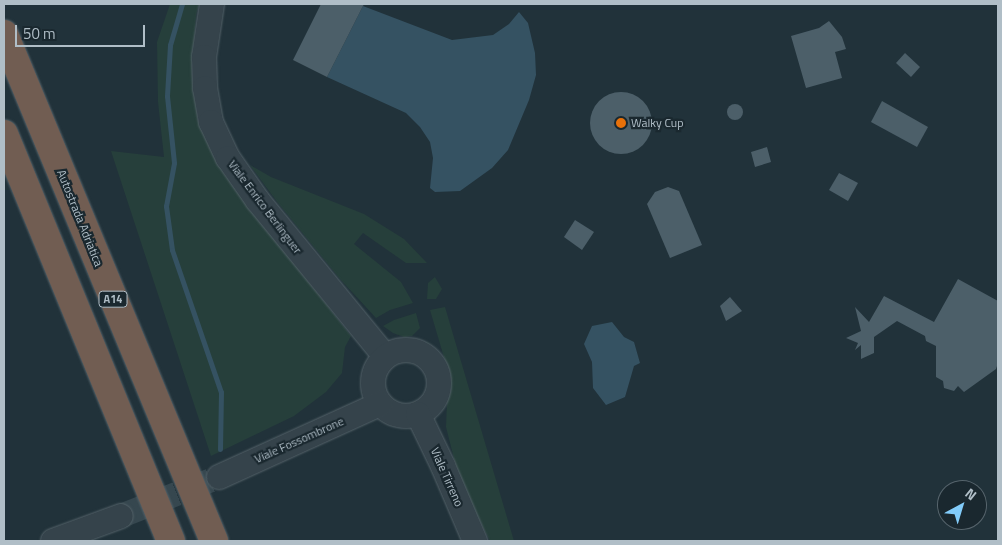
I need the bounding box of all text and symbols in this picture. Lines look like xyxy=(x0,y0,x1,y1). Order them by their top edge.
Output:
scale bar xyxy=(18,15,148,47)
text: 50 m xyxy=(23,22,56,45)
place label: Walky Cup xyxy=(631,116,684,130)
marker: Walky Cup xyxy=(615,117,627,129)
street label: Viale Enrico Berlinguer xyxy=(225,157,305,257)
street label: Autostrada Adriatica xyxy=(54,167,106,269)
road number: A14 xyxy=(98,290,128,308)
street label: Viale Fossombrone xyxy=(252,414,346,466)
street label: Viale Tirreno xyxy=(428,445,466,509)
north arrow xyxy=(937,480,987,530)
text: N xyxy=(961,483,981,505)

